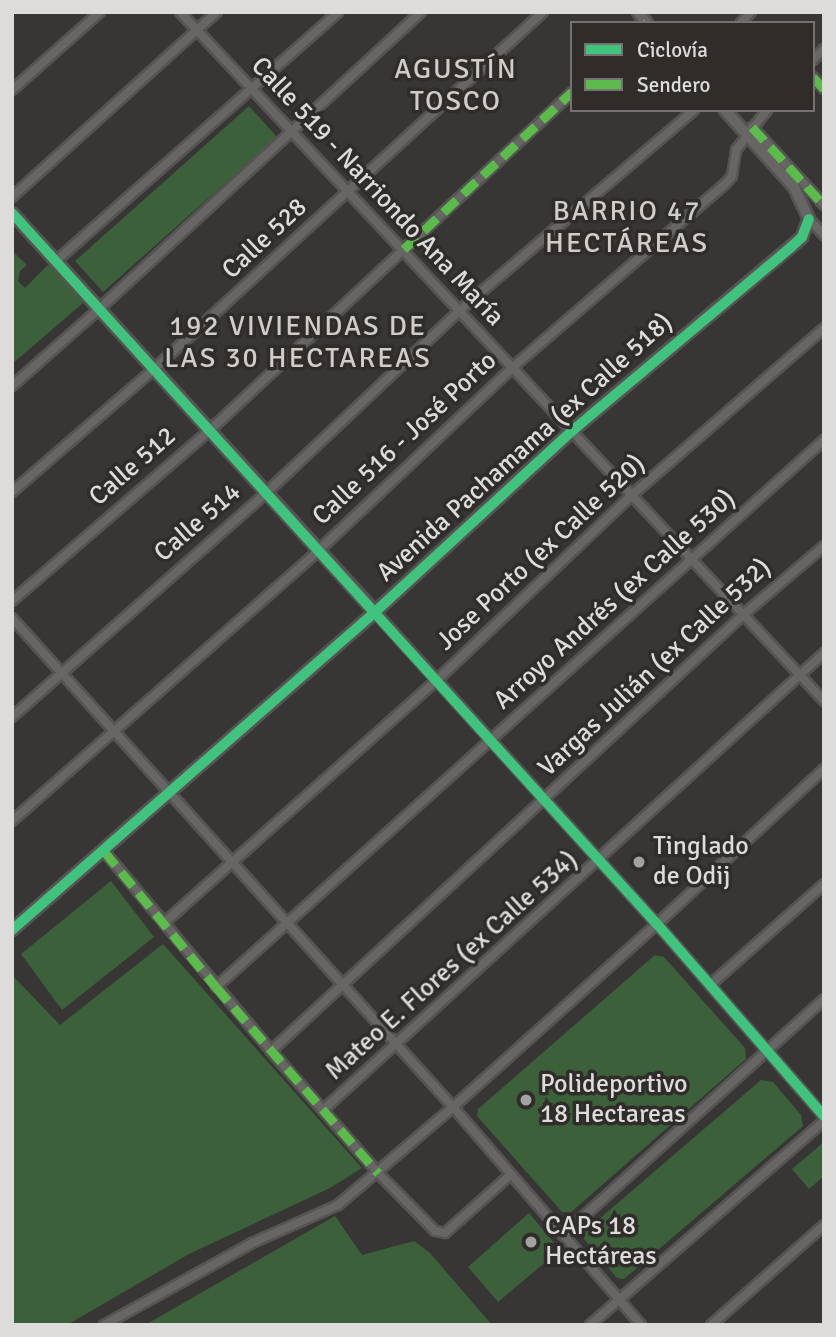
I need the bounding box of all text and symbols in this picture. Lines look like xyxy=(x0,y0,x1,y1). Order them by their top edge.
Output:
legend xyxy=(570,21,815,112)
text: Ciclovía xyxy=(637,37,708,63)
street label: Calle 519 - Narriondo Ana María xyxy=(244,51,510,333)
district label: AGUSTÍN TOSCO xyxy=(395,52,517,118)
text: Sendero xyxy=(637,72,711,98)
street label: Calle 528 xyxy=(216,192,314,286)
district label: BARRIO 47 HECTÁREAS xyxy=(546,194,708,260)
street label: Avenida Pachamama (ex Calle 518) xyxy=(371,307,679,589)
district label: 192 VIVIENDAS DE LAS 30 HECTAREAS xyxy=(166,309,430,375)
street label: Calle 516 - José Porto xyxy=(307,346,503,532)
street label: Calle 512 xyxy=(83,421,183,513)
street label: Jose Porto (ex Calle 520) xyxy=(430,448,652,658)
street label: Calle 514 xyxy=(148,477,248,569)
street label: Arroyo Andrés (ex Calle 530) xyxy=(488,483,742,717)
street label: Vargas Julián (ex Calle 532) xyxy=(532,552,778,784)
place label: Tinglado de Odij xyxy=(653,831,749,892)
street label: Mateo E. Flores (ex Calle 534) xyxy=(320,845,584,1087)
marker: Tinglado de Odij xyxy=(631,854,647,870)
place label: Polideportivo 18 Hectareas xyxy=(540,1069,687,1130)
marker: Polideportivo 18 Hectareas xyxy=(518,1092,534,1108)
place label: CAPs 18 Hectáreas xyxy=(545,1211,657,1272)
marker: CAPs 18 Hectáreas xyxy=(523,1234,539,1250)

